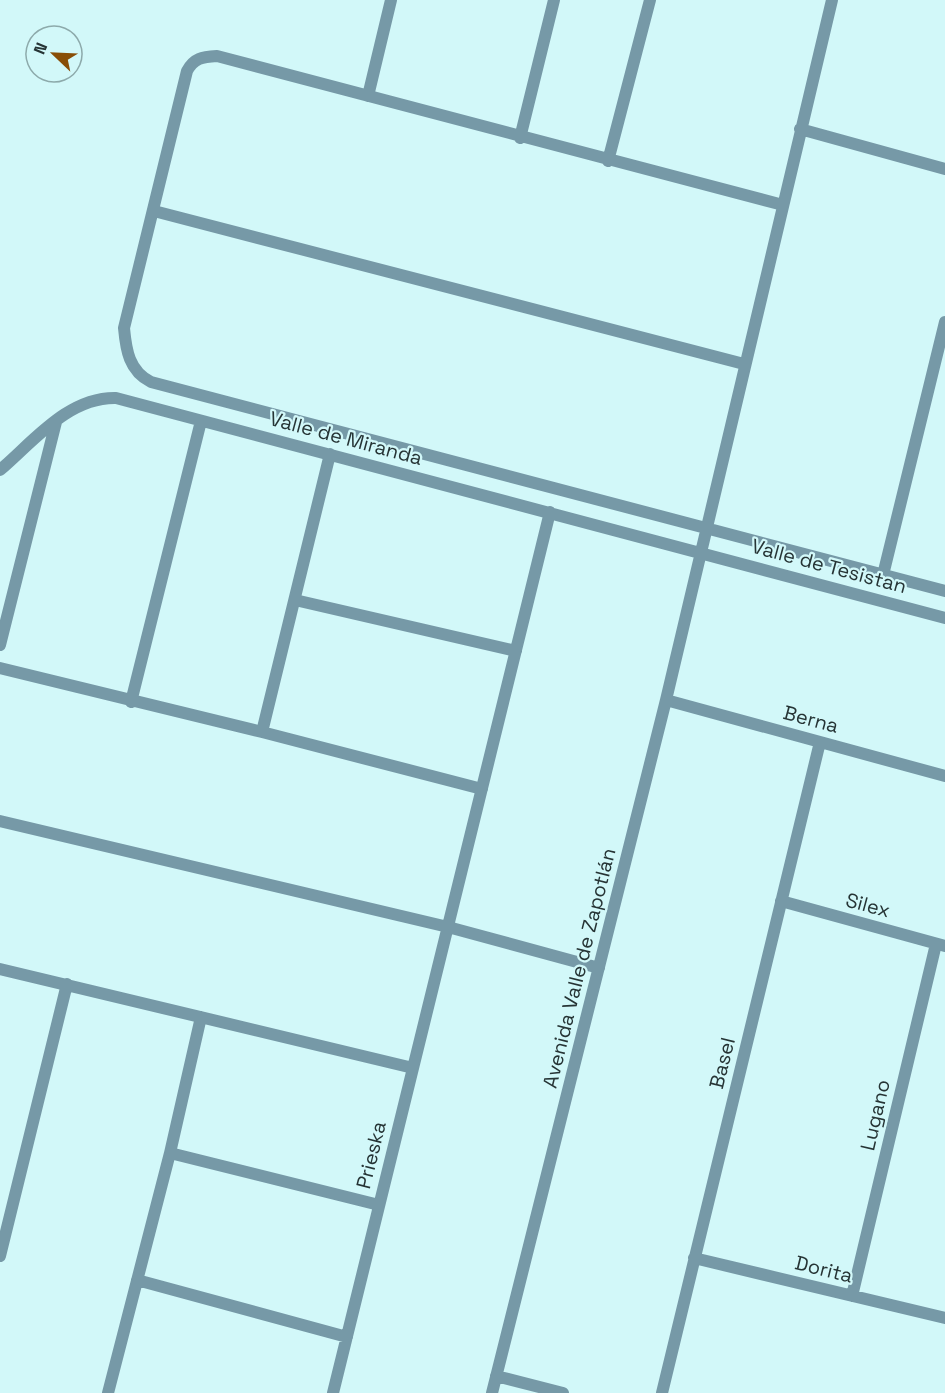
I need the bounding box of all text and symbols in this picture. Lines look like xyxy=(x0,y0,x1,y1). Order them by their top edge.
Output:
north arrow xyxy=(24,24,84,84)
text: N xyxy=(29,39,52,57)
street label: Valle de Miranda xyxy=(267,405,425,471)
street label: Valle de Tesistan xyxy=(749,533,909,599)
street label: Berna xyxy=(780,699,842,739)
street label: Avenida Valle de Zapotlán xyxy=(537,845,621,1091)
street label: Silex xyxy=(843,887,893,923)
street label: Basel xyxy=(703,1035,741,1091)
street label: Lugano xyxy=(854,1077,896,1153)
street label: Prieska xyxy=(350,1118,392,1192)
street label: Dorita xyxy=(792,1249,856,1289)

